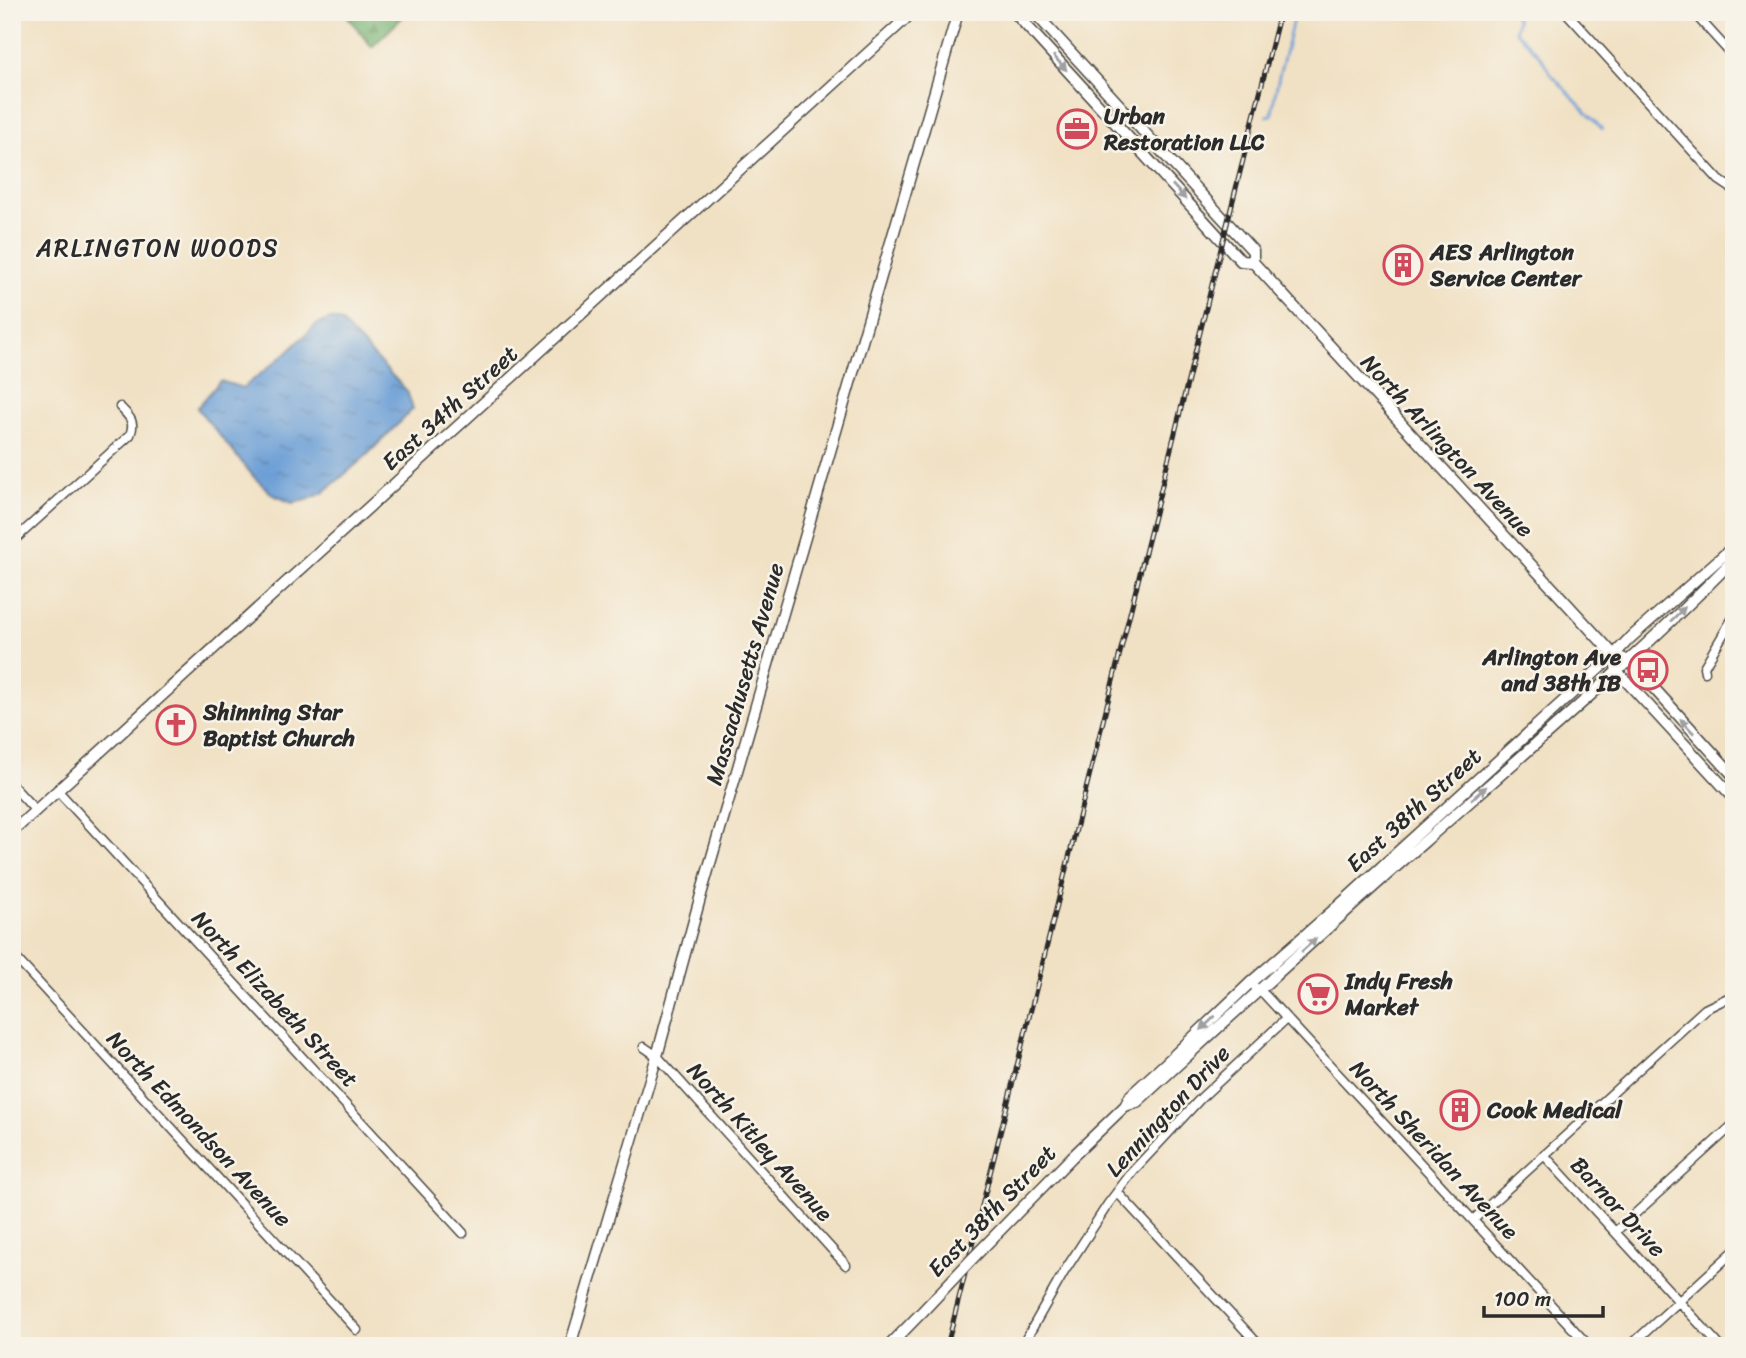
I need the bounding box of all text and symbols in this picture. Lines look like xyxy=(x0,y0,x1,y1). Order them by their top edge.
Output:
one-way arrow xyxy=(1052,54,1068,72)
place label: Urban Restoration LLC xyxy=(1103,96,1265,163)
office icon: Urban Restoration LLC xyxy=(1056,108,1098,150)
one-way arrow xyxy=(1170,184,1186,201)
district label: ARLINGTON WOODS xyxy=(35,227,280,269)
place label: AES Arlington Service Center xyxy=(1429,232,1583,299)
building icon: AES Arlington Service Center xyxy=(1382,244,1424,286)
street label: East 34th Street xyxy=(372,335,528,481)
street label: North Arlington Avenue xyxy=(1350,344,1544,548)
street label: Massachusetts Avenue xyxy=(694,558,796,790)
one-way arrow xyxy=(1670,606,1687,623)
place label: Arlington Ave and 38th IB xyxy=(1481,637,1622,704)
bus stop icon: Arlington Ave and 38th IB xyxy=(1627,649,1669,691)
place label: Shinning Star Baptist Church xyxy=(202,692,355,759)
church icon: Shinning Star Baptist Church xyxy=(155,704,197,746)
one-way arrow xyxy=(1680,718,1696,735)
street label: East 38th Street xyxy=(1336,737,1492,883)
one-way arrow xyxy=(1470,785,1488,801)
street label: North Elizabeth Street xyxy=(181,900,369,1098)
one-way arrow xyxy=(1300,937,1317,953)
place label: Indy Fresh Market xyxy=(1344,961,1453,1028)
supermarket icon: Indy Fresh Market xyxy=(1297,973,1339,1015)
one-way arrow xyxy=(1200,1015,1217,1031)
street label: North Edmondson Avenue xyxy=(96,1021,302,1237)
street label: Lennington Drive xyxy=(1095,1035,1241,1187)
street label: North Sheridan Avenue xyxy=(1339,1050,1529,1250)
street label: North Kitley Avenue xyxy=(676,1052,844,1232)
building icon: Cook Medical xyxy=(1439,1089,1481,1131)
place label: Cook Medical xyxy=(1486,1090,1623,1131)
street label: East 38th Street xyxy=(917,1135,1067,1287)
street label: Barnor Drive xyxy=(1560,1147,1676,1268)
scale bar xyxy=(1484,1274,1602,1318)
text: 100 m xyxy=(1494,1280,1551,1318)

